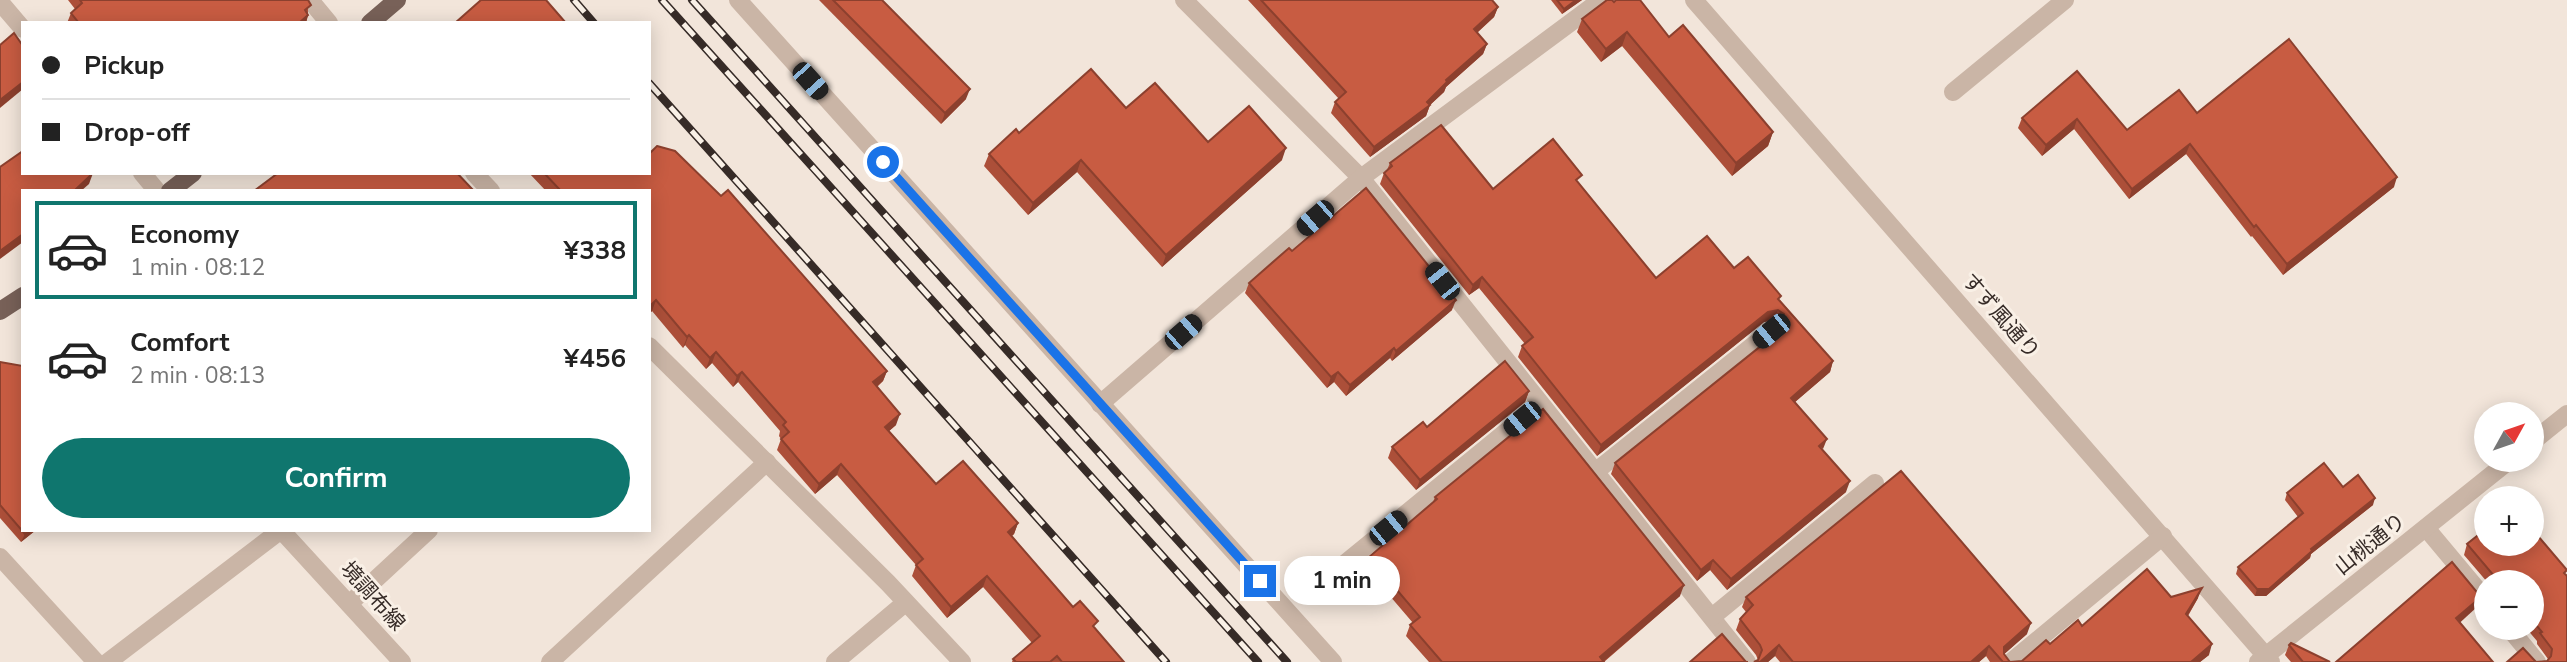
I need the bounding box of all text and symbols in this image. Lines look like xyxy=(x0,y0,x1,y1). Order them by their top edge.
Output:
text: Pickup xyxy=(84,48,164,83)
car xyxy=(789,58,832,104)
text: Drop-off xyxy=(84,115,190,150)
route start xyxy=(867,146,899,178)
car xyxy=(1293,196,1338,240)
text: Economy xyxy=(130,217,239,252)
icon: car xyxy=(46,219,109,282)
text: ¥338 xyxy=(564,233,626,268)
text: 1 min · 08:12 xyxy=(130,252,265,283)
car xyxy=(1421,258,1464,304)
street label: すず風通り xyxy=(1956,267,2046,365)
car xyxy=(1161,310,1206,354)
car xyxy=(1749,310,1794,352)
text: Comfort xyxy=(130,325,230,360)
icon: car xyxy=(46,327,109,390)
text: ¥456 xyxy=(564,341,626,376)
text: 2 min · 08:13 xyxy=(130,360,265,391)
car xyxy=(1500,398,1545,440)
north arrow xyxy=(2474,402,2544,472)
map controls xyxy=(2474,402,2544,640)
button: Confirm xyxy=(42,438,630,518)
button: + xyxy=(2474,486,2544,556)
car xyxy=(1366,507,1411,549)
street label: 山桃通り xyxy=(2329,507,2411,581)
street label: 境調布線 xyxy=(334,555,412,637)
callout: 1 min xyxy=(1284,556,1400,606)
route end xyxy=(1244,565,1276,597)
text: 1 min xyxy=(1312,565,1372,596)
button: − xyxy=(2474,570,2544,640)

